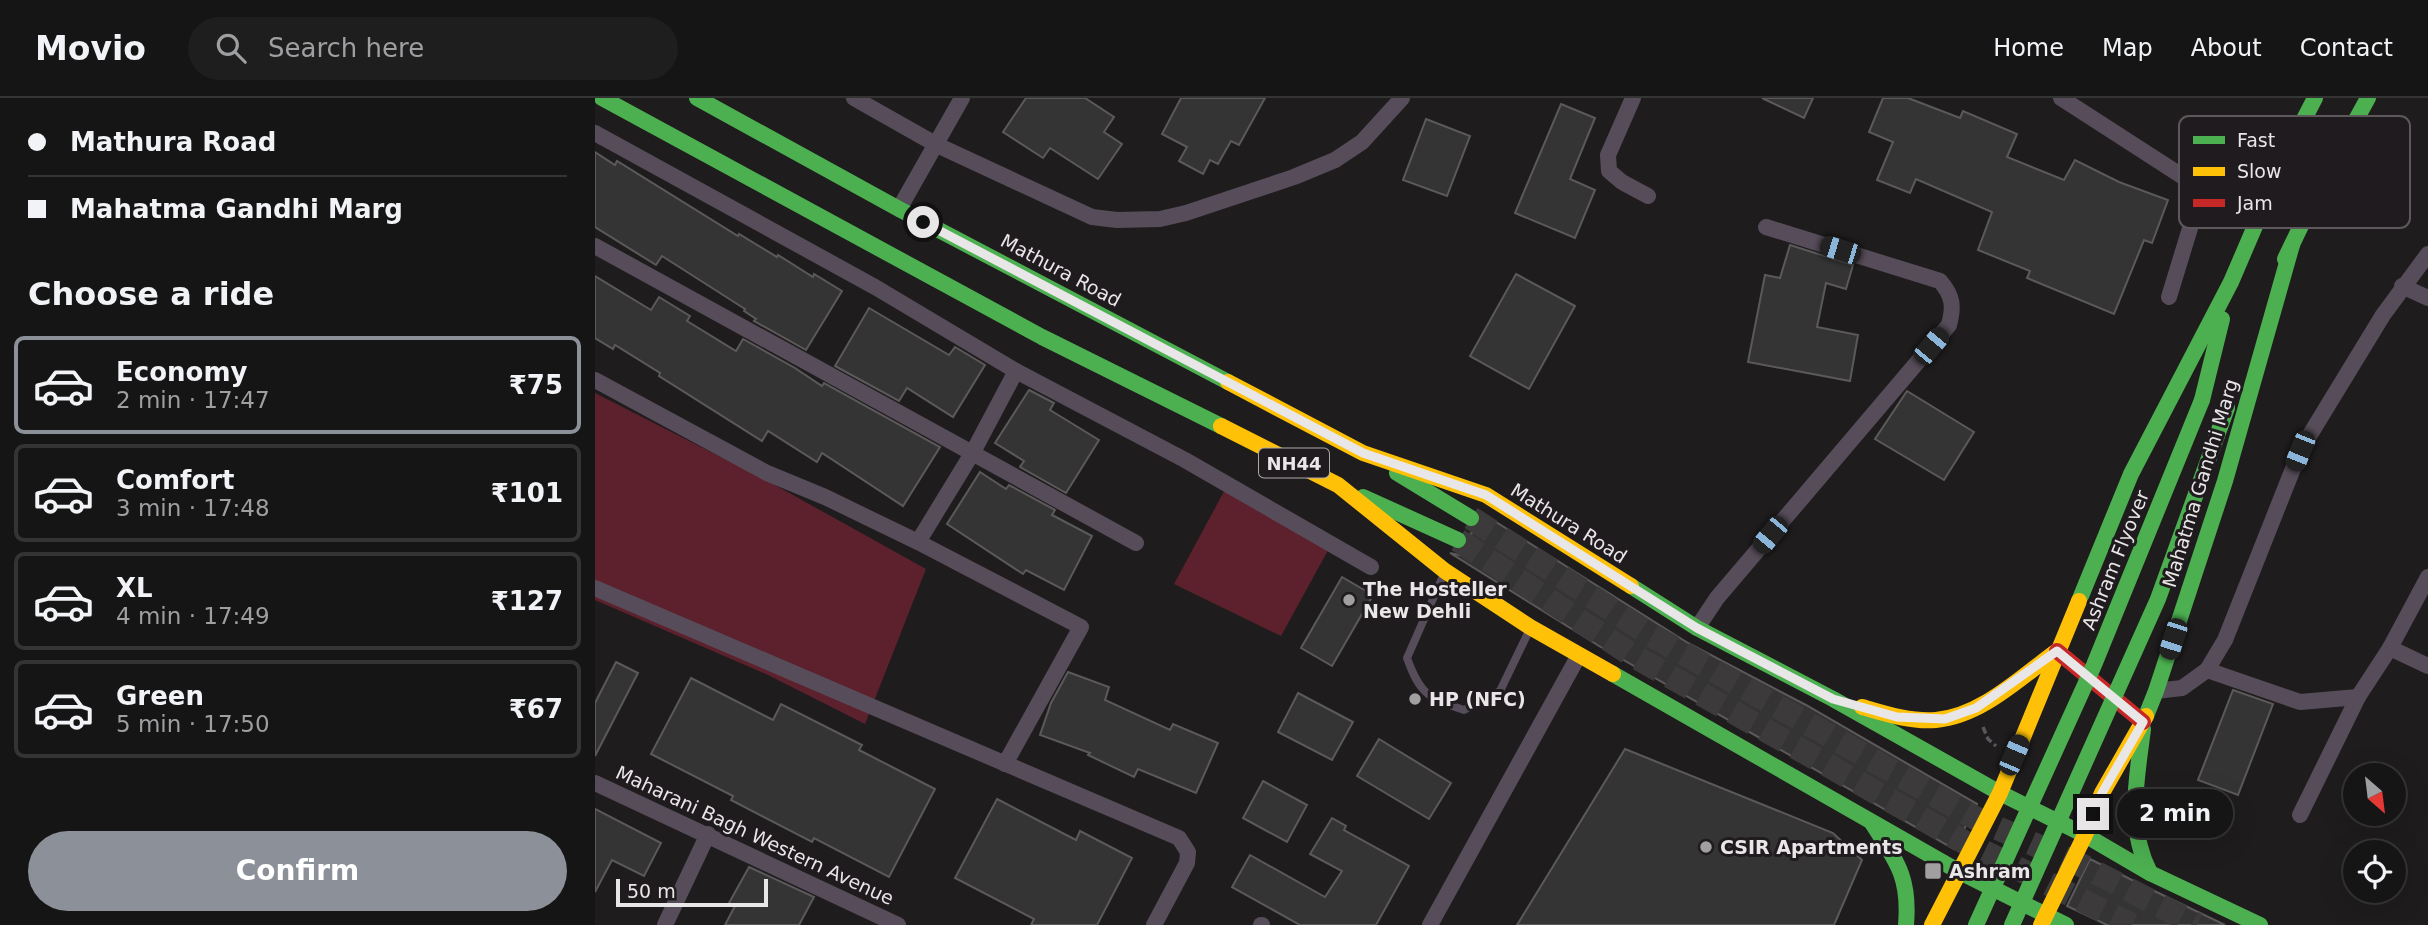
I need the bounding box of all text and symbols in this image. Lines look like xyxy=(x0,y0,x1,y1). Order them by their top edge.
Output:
search box xyxy=(188,17,678,80)
text: Movio xyxy=(35,29,146,68)
icon: search xyxy=(212,29,250,67)
text: Search here xyxy=(268,33,424,63)
text: Home xyxy=(1993,34,2064,62)
text: Map xyxy=(2102,34,2153,62)
text: About xyxy=(2191,34,2262,62)
text: Contact xyxy=(2300,34,2393,62)
legend xyxy=(2179,116,2410,228)
text: Mathura Road xyxy=(70,127,276,157)
text: Fast xyxy=(2237,129,2275,151)
text: Slow xyxy=(2237,160,2282,182)
text: Jam xyxy=(2236,192,2273,214)
text: Mahatma Gandhi Marg xyxy=(70,194,403,224)
route start xyxy=(907,206,939,238)
street label: Mathura Road xyxy=(997,229,1125,311)
car xyxy=(1817,234,1864,266)
text: Choose a ride xyxy=(28,275,274,313)
car xyxy=(1910,323,1953,369)
icon: car xyxy=(32,354,95,417)
text: Economy xyxy=(116,357,247,387)
text: ₹75 xyxy=(509,370,563,400)
street label: Mahatma Gandhi Marg xyxy=(2158,376,2242,590)
text: 2 min · 17:47 xyxy=(116,387,270,413)
car xyxy=(2283,428,2318,474)
road number: NH44 xyxy=(1259,449,1329,478)
icon: car xyxy=(32,462,95,525)
text: Comfort xyxy=(116,465,234,495)
text: ₹101 xyxy=(491,478,563,508)
street label: Mathura Road xyxy=(1507,478,1631,568)
street label: Ashram Flyover xyxy=(2077,487,2153,633)
text: 3 min · 17:48 xyxy=(116,495,270,521)
car xyxy=(1749,512,1792,558)
icon: car xyxy=(32,570,95,633)
text: XL xyxy=(116,573,153,603)
place label: The Hosteller New Dehli xyxy=(1363,578,1507,622)
text: ₹127 xyxy=(491,586,563,616)
marker: The Hosteller New Dehli xyxy=(1341,592,1357,608)
text: 4 min · 17:49 xyxy=(116,603,270,629)
car xyxy=(2157,616,2190,662)
icon: car xyxy=(32,678,95,741)
text: Green xyxy=(116,681,204,711)
place label: HP (NFC) xyxy=(1429,688,1526,710)
marker: HP (NFC) xyxy=(1407,691,1423,707)
text: ₹67 xyxy=(509,694,563,724)
text: 5 min · 17:50 xyxy=(116,711,270,737)
car xyxy=(1997,732,2032,778)
street label: Maharani Bagh Western Avenue xyxy=(613,761,897,909)
north arrow xyxy=(2343,763,2406,826)
map controls xyxy=(2343,763,2406,903)
callout: 2 min xyxy=(2117,790,2233,838)
route end xyxy=(2077,798,2109,830)
text: 2 min xyxy=(2139,800,2211,826)
button: Confirm xyxy=(28,831,567,911)
place label: CSIR Apartments xyxy=(1720,836,1902,858)
marker: CSIR Apartments xyxy=(1698,839,1714,855)
button: locate xyxy=(2343,840,2406,903)
place label: Ashram xyxy=(1949,860,2031,882)
marker: Ashram xyxy=(1923,861,1943,881)
scale bar xyxy=(616,876,768,908)
text: 50 m xyxy=(627,880,676,902)

